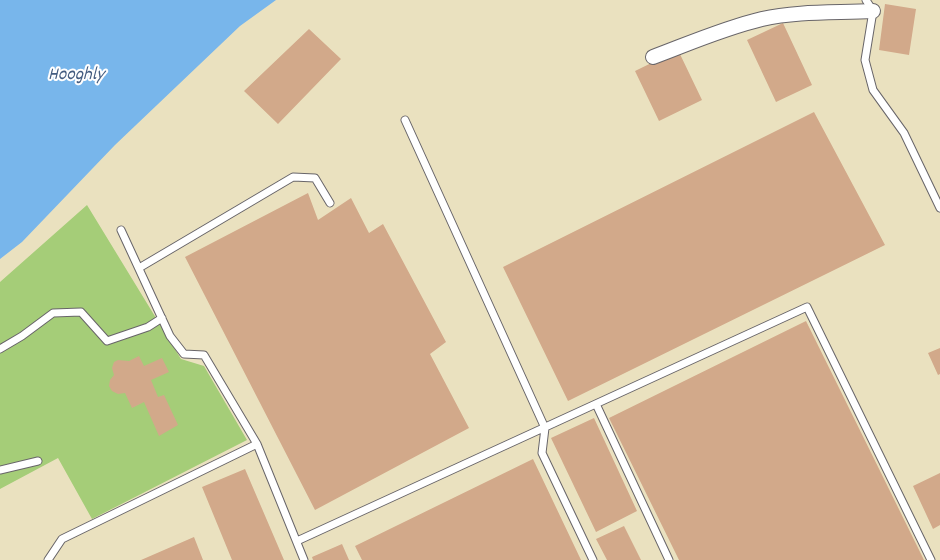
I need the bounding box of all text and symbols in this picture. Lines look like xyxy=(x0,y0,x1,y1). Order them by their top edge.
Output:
water label: Hooghly xyxy=(48,65,104,87)

